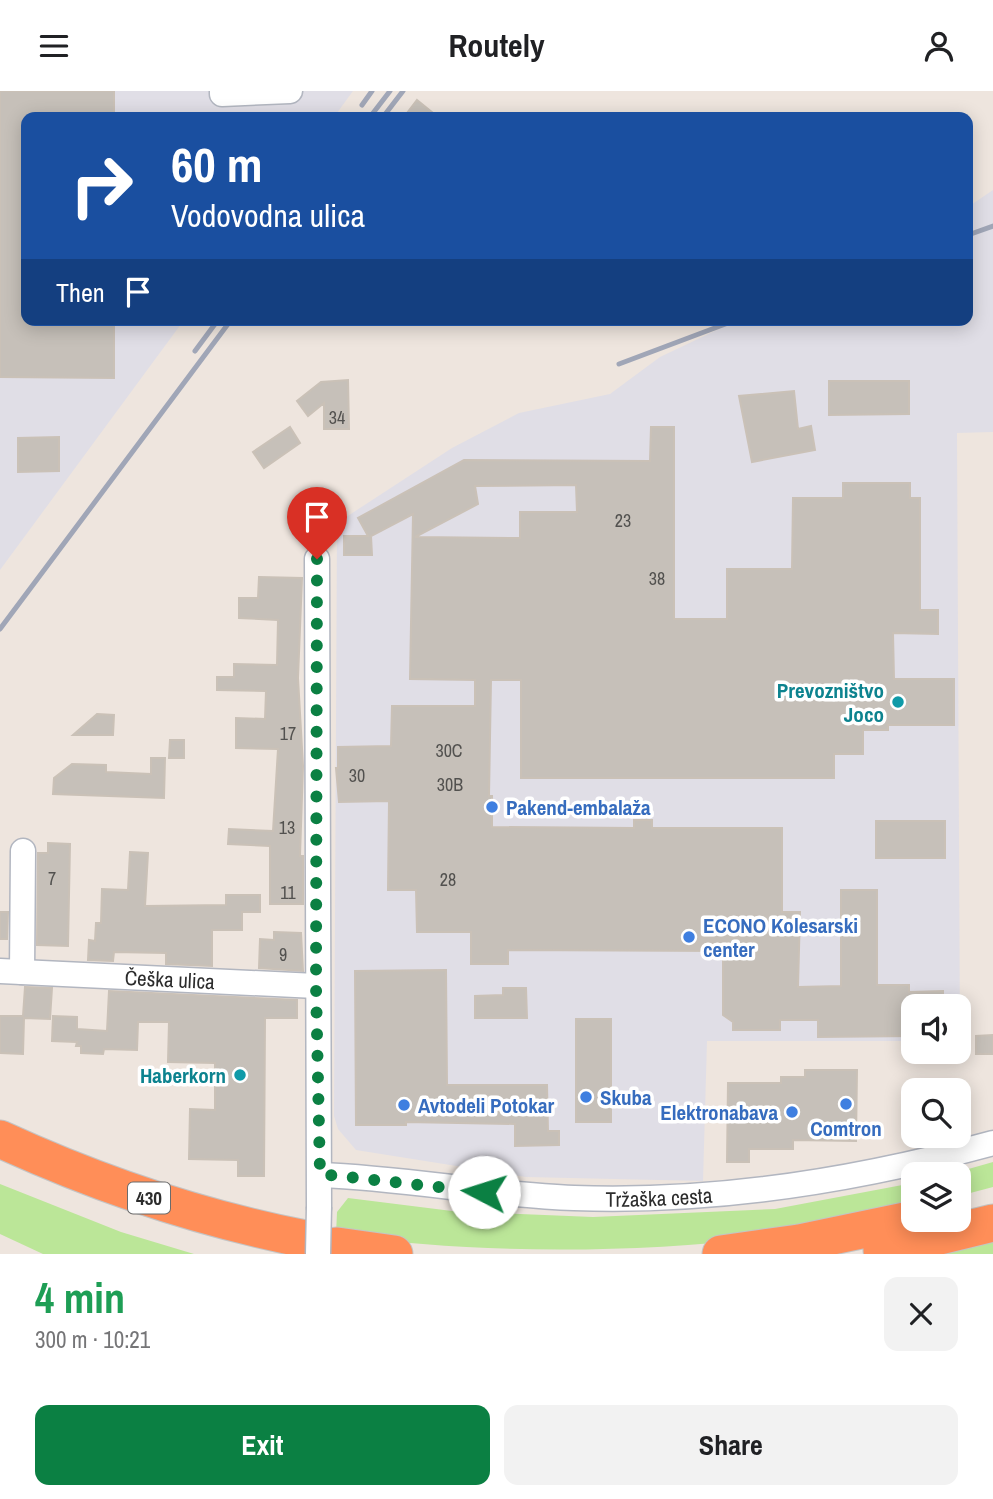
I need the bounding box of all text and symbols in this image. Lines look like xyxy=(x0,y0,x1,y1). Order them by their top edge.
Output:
text: Routely xyxy=(448,24,545,67)
icon: menu xyxy=(35,27,73,65)
icon: person xyxy=(920,27,958,65)
text: 60 m xyxy=(171,131,263,197)
icon: right xyxy=(56,140,147,231)
text: Vodovodna ulica xyxy=(171,194,365,237)
icon: arrive xyxy=(119,273,157,311)
text: Then xyxy=(56,275,105,310)
house number: 34 xyxy=(329,405,345,430)
pin xyxy=(287,487,347,559)
icon: arrive xyxy=(298,498,336,536)
house number: 23 xyxy=(615,508,631,533)
house number: 38 xyxy=(649,566,665,591)
place label: Prevozništvo Joco xyxy=(777,676,884,729)
marker: Prevozništvo Joco xyxy=(890,694,906,710)
house number: 17 xyxy=(280,721,296,746)
house number: 30C xyxy=(435,738,463,763)
house number: 30 xyxy=(349,763,365,788)
house number: 30B xyxy=(437,772,463,797)
place label: Pakend-embalaža xyxy=(506,793,651,822)
marker: Pakend-embalaža xyxy=(484,799,500,815)
house number: 13 xyxy=(279,815,295,840)
house number: 7 xyxy=(48,866,56,891)
house number: 28 xyxy=(440,867,456,892)
house number: 11 xyxy=(280,880,296,905)
place label: ECONO Kolesarski center xyxy=(703,911,858,964)
marker: ECONO Kolesarski center xyxy=(681,929,697,945)
house number: 9 xyxy=(279,942,287,967)
street label: Češka ulica xyxy=(124,962,216,996)
map controls xyxy=(901,994,971,1232)
button: sound xyxy=(901,994,971,1064)
place label: Haberkorn xyxy=(140,1061,226,1090)
marker: Haberkorn xyxy=(232,1067,248,1083)
button: search xyxy=(901,1078,971,1148)
place label: Skuba xyxy=(600,1083,652,1112)
marker: Skuba xyxy=(578,1089,594,1105)
place label: Avtodeli Potokar xyxy=(418,1091,555,1120)
marker: Comtron xyxy=(838,1096,854,1112)
marker: Avtodeli Potokar xyxy=(396,1097,412,1113)
place label: Elektronabava xyxy=(660,1098,778,1127)
marker: Elektronabava xyxy=(784,1104,800,1120)
place label: Comtron xyxy=(810,1114,882,1143)
position arrow xyxy=(447,1155,521,1229)
button: layers xyxy=(901,1162,971,1232)
street label: Tržaška cesta xyxy=(606,1180,714,1213)
road number: 430 xyxy=(128,1183,170,1213)
text: 4 min xyxy=(35,1270,125,1326)
button: close xyxy=(884,1277,958,1351)
text: 300 m · 10:21 xyxy=(35,1324,150,1355)
button: Exit xyxy=(35,1405,490,1485)
button: Share xyxy=(504,1405,958,1485)

